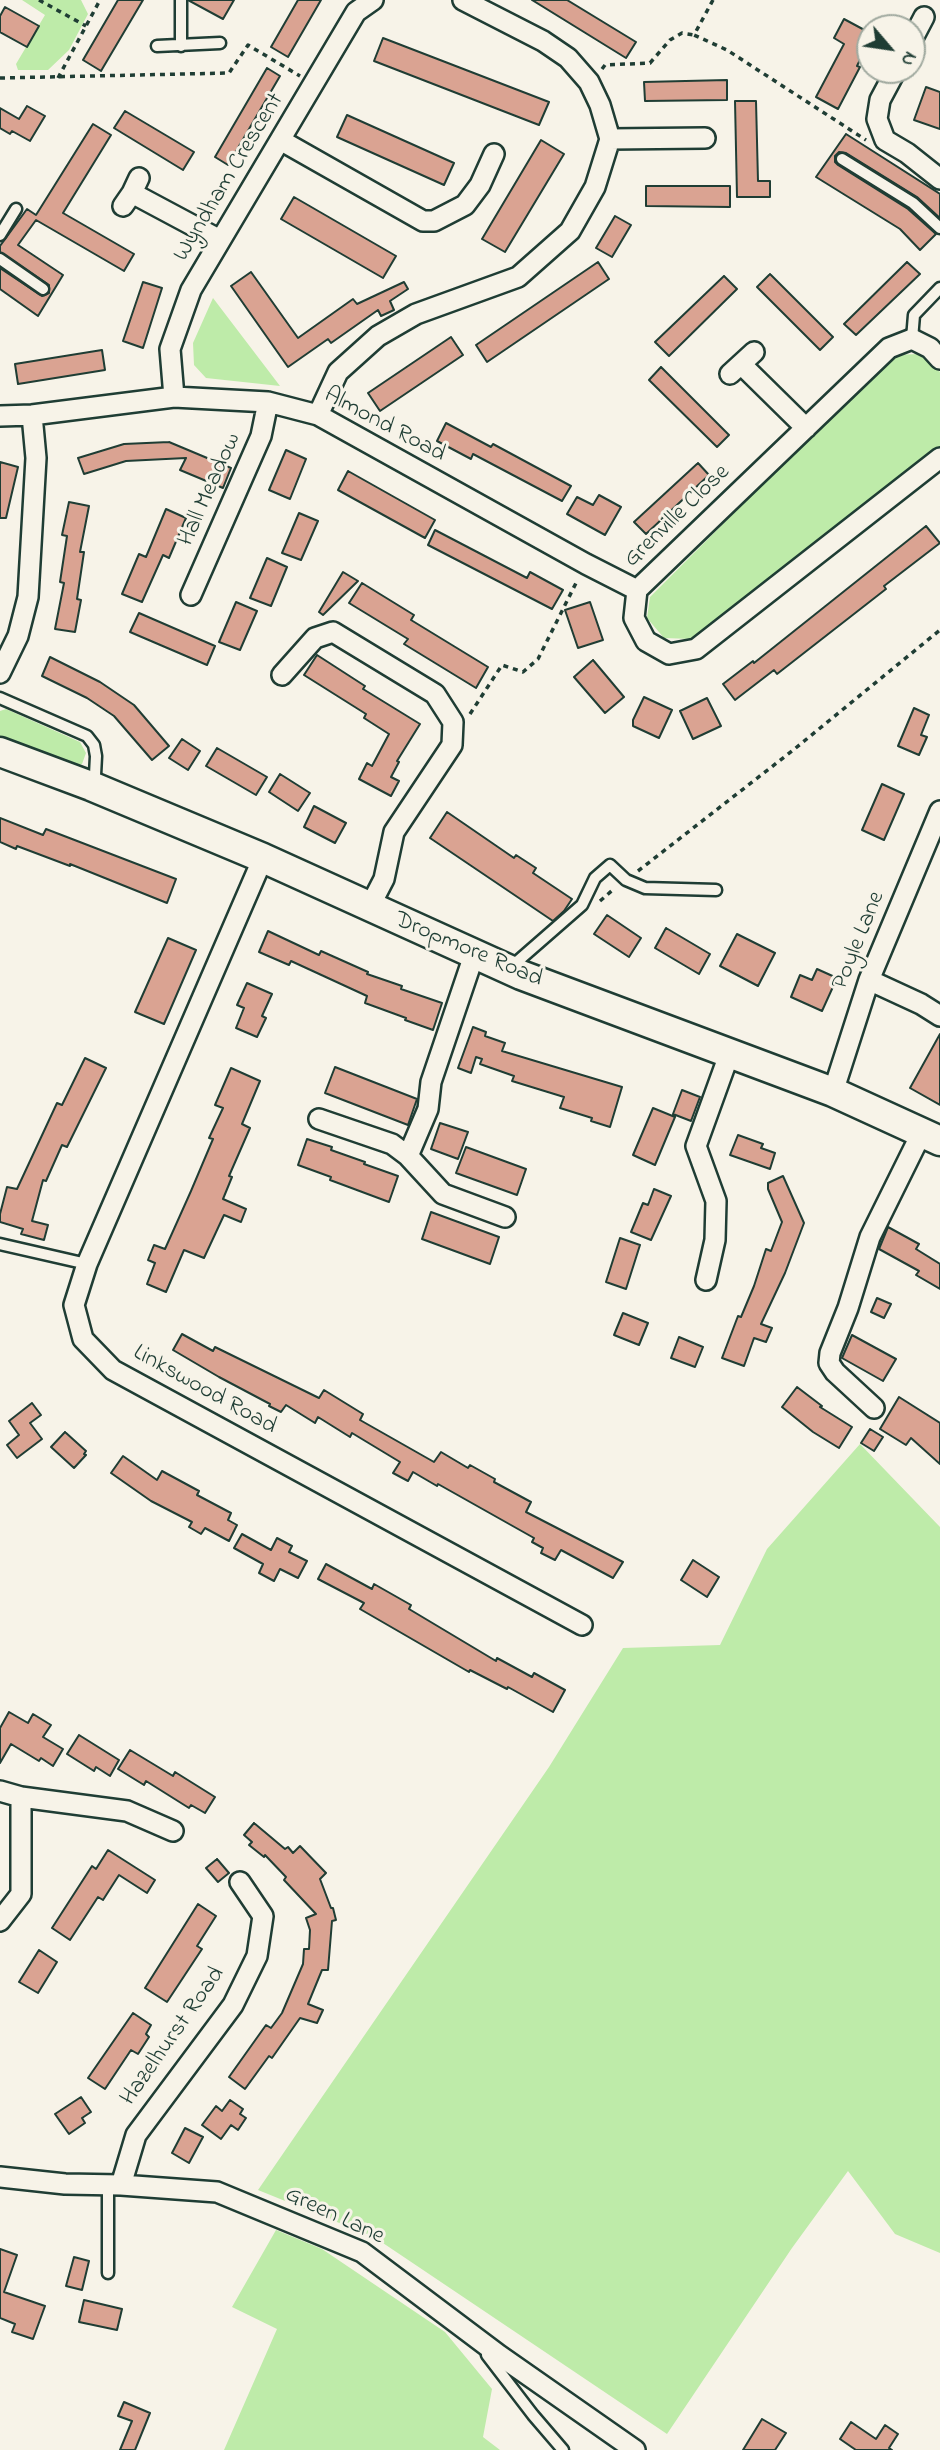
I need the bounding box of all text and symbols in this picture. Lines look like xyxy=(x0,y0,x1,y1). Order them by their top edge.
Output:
north arrow xyxy=(856,14,926,84)
text: N xyxy=(893,46,923,71)
street label: Wyndham Crescent xyxy=(168,89,292,267)
street label: Almond Road xyxy=(318,382,450,470)
street label: Hall Meadow xyxy=(173,429,249,551)
street label: Grenville Close xyxy=(619,459,737,575)
street label: Poyle Lane xyxy=(827,888,893,994)
street label: Dropmore Road xyxy=(390,907,546,995)
street label: Linkswood Road xyxy=(127,1340,281,1442)
street label: Hazelhurst Road xyxy=(116,1962,232,2112)
street label: Green Lane xyxy=(280,2181,388,2253)

